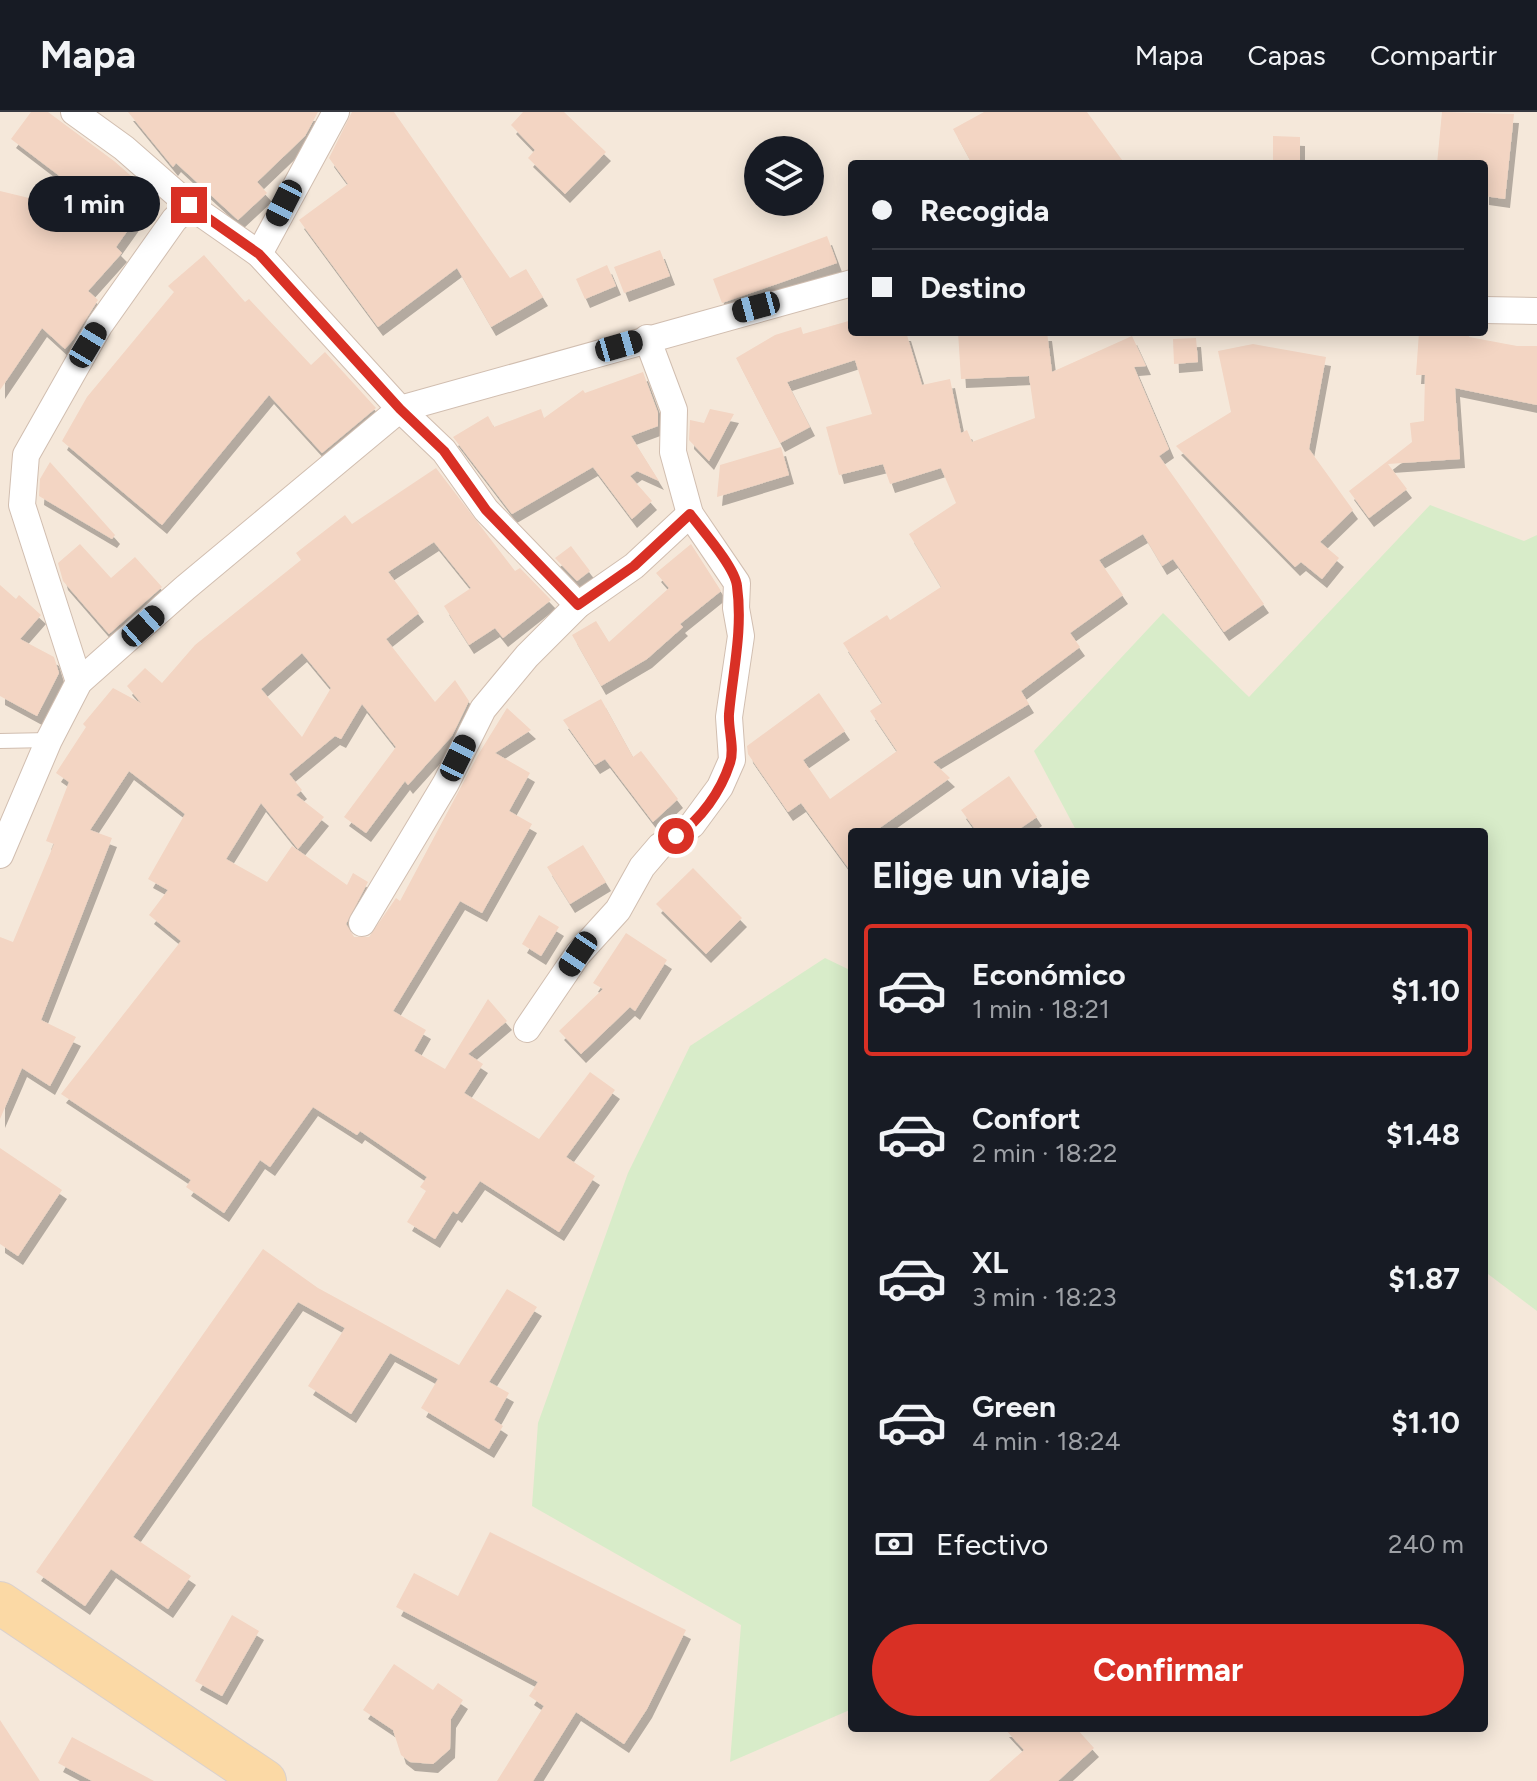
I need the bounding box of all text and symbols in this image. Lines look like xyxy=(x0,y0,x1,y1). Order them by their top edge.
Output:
text: Mapa xyxy=(40,32,136,78)
text: Mapa xyxy=(1135,38,1204,72)
text: Capas xyxy=(1248,38,1326,72)
text: Compartir xyxy=(1370,38,1497,72)
map controls xyxy=(744,136,824,216)
button: layers xyxy=(744,136,824,216)
car xyxy=(262,176,306,230)
callout: 1 min xyxy=(29,177,161,233)
route end xyxy=(171,187,207,223)
text: 1 min xyxy=(63,188,125,220)
text: Recogida xyxy=(920,192,1050,229)
text: Destino xyxy=(920,269,1026,306)
car xyxy=(730,289,782,325)
car xyxy=(65,318,111,372)
car xyxy=(593,328,645,364)
car xyxy=(117,601,169,651)
car xyxy=(437,731,479,785)
route start xyxy=(658,818,694,854)
text: Elige un viaje xyxy=(872,854,1090,897)
car xyxy=(555,927,601,981)
icon: car xyxy=(876,954,948,1026)
text: Económico xyxy=(972,956,1126,993)
text: $1.10 xyxy=(1391,972,1460,1009)
text: 1 min · 18:21 xyxy=(972,993,1110,1025)
icon: car xyxy=(876,1098,948,1170)
text: Confort xyxy=(972,1100,1081,1137)
text: $1.48 xyxy=(1386,1116,1460,1153)
text: 2 min · 18:22 xyxy=(972,1137,1117,1169)
icon: car xyxy=(876,1242,948,1314)
text: XL xyxy=(972,1244,1008,1281)
text: $1.87 xyxy=(1388,1260,1460,1297)
text: 3 min · 18:23 xyxy=(972,1281,1117,1313)
icon: car xyxy=(876,1386,948,1458)
text: Green xyxy=(972,1388,1056,1425)
text: $1.10 xyxy=(1391,1404,1460,1441)
text: 4 min · 18:24 xyxy=(972,1425,1121,1457)
icon: cash xyxy=(872,1522,916,1566)
text: Efectivo xyxy=(936,1526,1048,1563)
text: 240 m xyxy=(1388,1528,1464,1560)
button: Confirmar xyxy=(872,1624,1464,1716)

